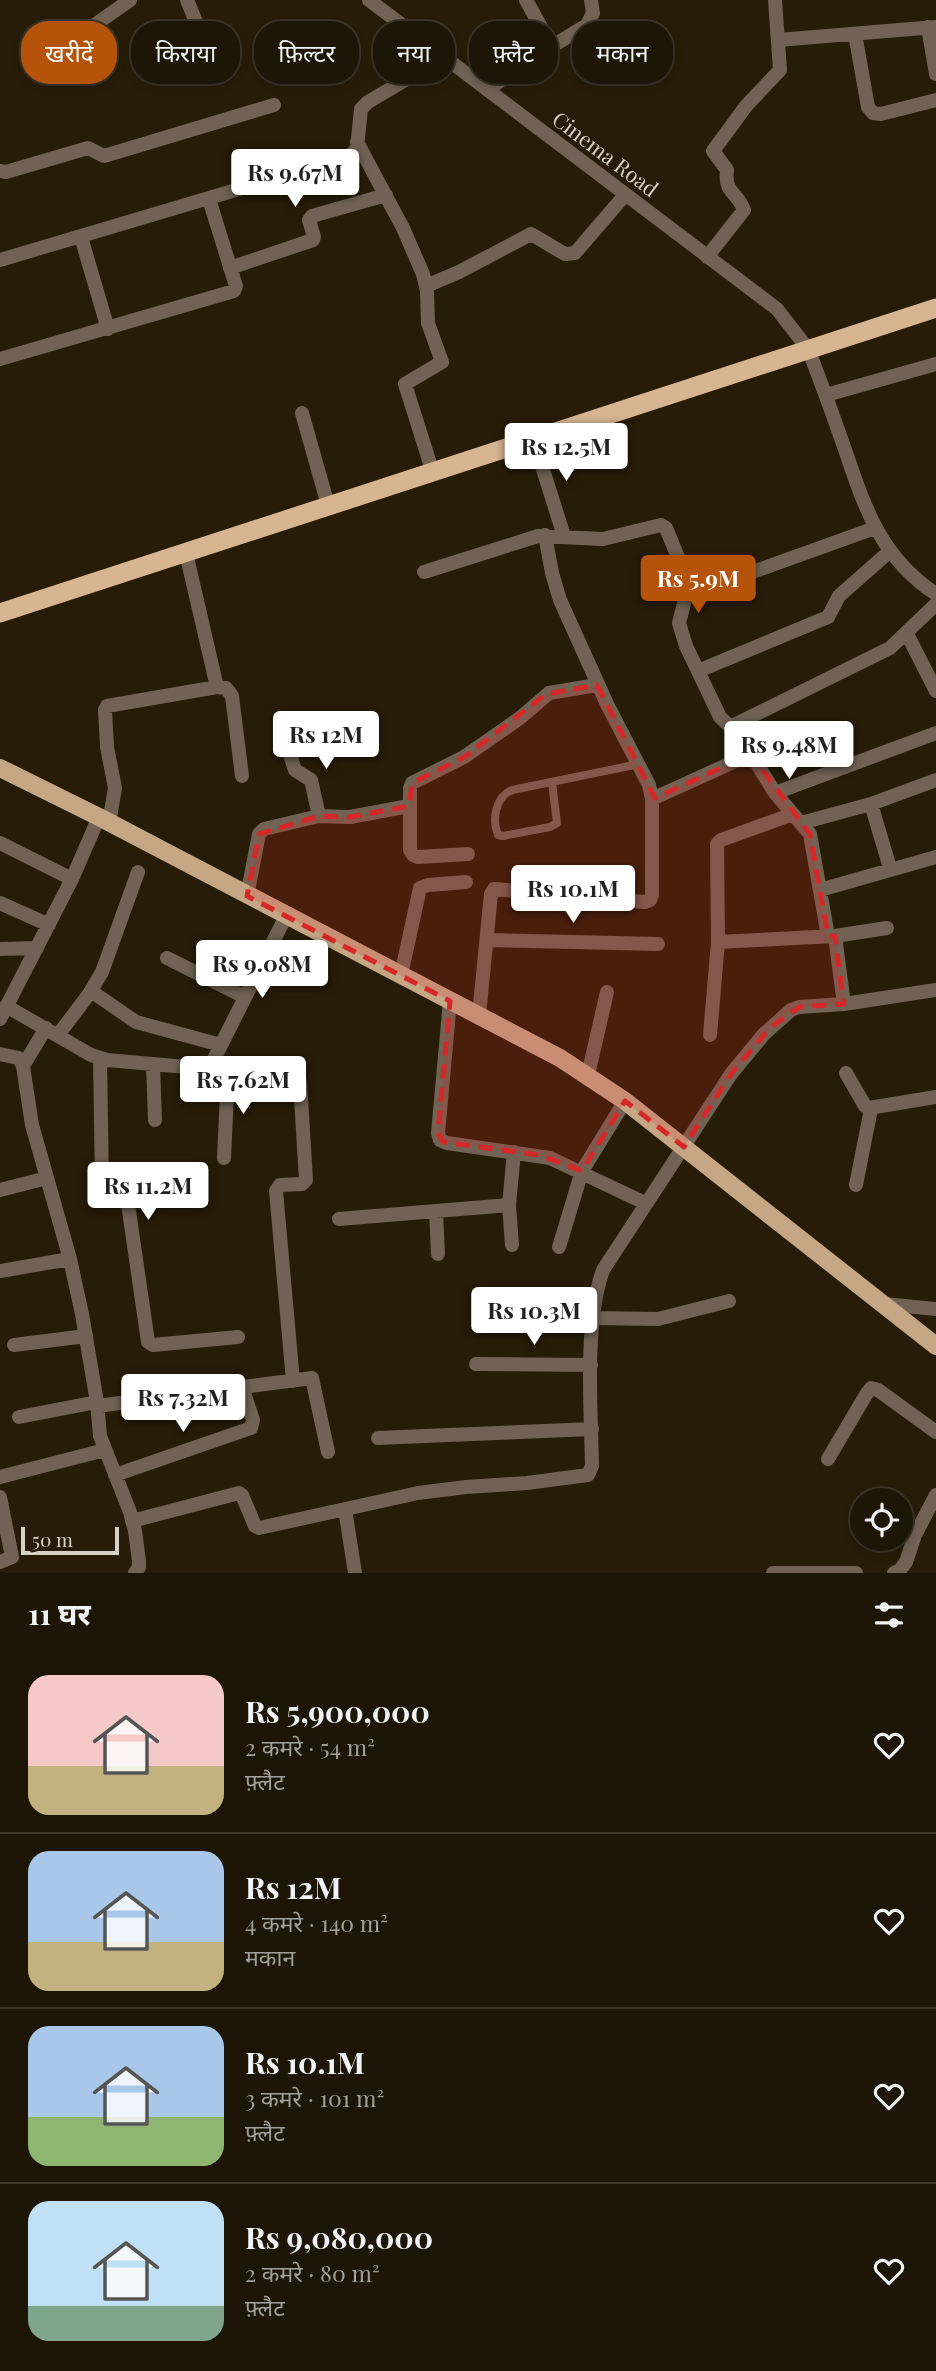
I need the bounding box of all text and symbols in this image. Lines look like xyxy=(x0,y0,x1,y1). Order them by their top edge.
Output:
chip: खरीदें xyxy=(21,21,117,84)
chip: किराया xyxy=(131,21,240,84)
chip: फ़िल्टर xyxy=(254,21,359,84)
chip: नया xyxy=(373,21,455,84)
chip: फ़्लैट xyxy=(469,21,558,84)
chip: मकान xyxy=(572,21,673,84)
street label: Cinema Road xyxy=(547,104,665,202)
pin: Rs 9.67M xyxy=(223,150,367,209)
text: Rs 9.67M xyxy=(247,156,343,187)
pin: Rs 12.5M xyxy=(494,424,638,483)
text: Rs 12.5M xyxy=(521,430,611,461)
pin: Rs 5.9M xyxy=(633,556,763,615)
text: Rs 5.9M xyxy=(657,562,739,593)
pin: Rs 12M xyxy=(269,712,383,771)
text: Rs 12M xyxy=(289,718,363,749)
pin: Rs 9.48M xyxy=(717,722,861,781)
text: Rs 9.48M xyxy=(740,728,838,759)
pin: Rs 10.1M xyxy=(501,866,645,925)
text: Rs 10.1M xyxy=(527,872,619,903)
pin: Rs 9.08M xyxy=(190,940,334,1000)
text: Rs 9.08M xyxy=(212,947,312,978)
pin: Rs 7.62M xyxy=(171,1056,315,1116)
text: Rs 7.62M xyxy=(196,1063,290,1094)
pin: Rs 11.2M xyxy=(76,1162,220,1222)
text: Rs 11.2M xyxy=(103,1169,193,1200)
pin: Rs 10.3M xyxy=(462,1288,606,1347)
text: Rs 10.3M xyxy=(487,1294,581,1325)
pin: Rs 7.32M xyxy=(111,1374,255,1434)
text: Rs 7.32M xyxy=(137,1381,229,1412)
map controls xyxy=(850,1488,913,1551)
button: locate xyxy=(850,1488,913,1551)
scale bar xyxy=(21,1524,119,1556)
text: 50 m xyxy=(32,1526,73,1552)
text: 11 घर xyxy=(28,1593,91,1633)
icon: filters xyxy=(870,1596,908,1634)
text: Rs 5,900,000 xyxy=(245,1691,430,1731)
icon: home xyxy=(84,1703,168,1787)
icon: heart xyxy=(870,1726,908,1764)
text: 2 कमरे · 54 m² xyxy=(245,1731,375,1762)
text: फ़्लैट xyxy=(245,1765,285,1796)
text: Rs 12M xyxy=(245,1867,342,1907)
icon: home xyxy=(84,1879,168,1963)
icon: heart xyxy=(870,1902,908,1940)
text: 4 कमरे · 140 m² xyxy=(245,1907,388,1938)
text: मकान xyxy=(245,1941,295,1972)
text: Rs 10.1M xyxy=(245,2042,365,2082)
icon: home xyxy=(84,2054,168,2138)
icon: heart xyxy=(870,2077,908,2115)
text: 3 कमरे · 101 m² xyxy=(245,2082,384,2113)
text: फ़्लैट xyxy=(245,2116,285,2147)
text: Rs 9,080,000 xyxy=(245,2217,433,2257)
icon: home xyxy=(84,2229,168,2313)
icon: heart xyxy=(870,2252,908,2290)
text: 2 कमरे · 80 m² xyxy=(245,2257,380,2288)
text: फ़्लैट xyxy=(245,2291,285,2322)

